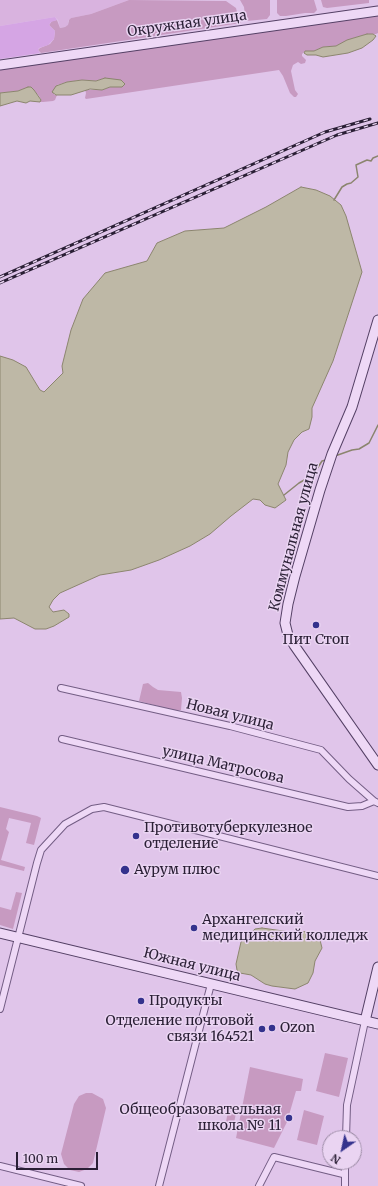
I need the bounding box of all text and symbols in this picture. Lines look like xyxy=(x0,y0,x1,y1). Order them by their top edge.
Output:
street label: Окружная улица xyxy=(126,7,248,41)
street label: Коммунальная улица xyxy=(266,461,322,613)
marker: Пит Стоп xyxy=(311,620,321,630)
place label: Пит Стоп xyxy=(283,632,349,648)
street label: Новая улица xyxy=(184,696,276,734)
street label: улица Матросова xyxy=(160,743,286,787)
place label: Противотуберкулезное отделение xyxy=(144,820,313,852)
marker: Противотуберкулезное отделение xyxy=(131,831,141,841)
place label: Аурум плюс xyxy=(134,862,220,878)
marker: Аурум плюс xyxy=(119,864,131,876)
place label: Архангелский медицинский колледж xyxy=(202,912,368,944)
marker: Архангелский медицинский колледж xyxy=(189,923,199,933)
street label: Южная улица xyxy=(142,945,242,985)
place label: Продукты xyxy=(149,993,223,1009)
marker: Продукты xyxy=(136,996,146,1006)
place label: Отделение почтовой связи 164521 xyxy=(106,1013,254,1046)
place label: Ozon xyxy=(280,1020,315,1036)
marker: Ozon xyxy=(267,1023,277,1033)
marker: Отделение почтовой связи 164521 xyxy=(257,1024,267,1034)
place label: Общеобразовательная школа № 11 xyxy=(120,1102,281,1134)
marker: Общеобразовательная школа № 11 xyxy=(284,1113,294,1123)
north arrow xyxy=(322,1130,362,1170)
scale bar xyxy=(18,1144,100,1170)
text: 100 m xyxy=(23,1151,58,1166)
text: N xyxy=(328,1151,343,1167)

